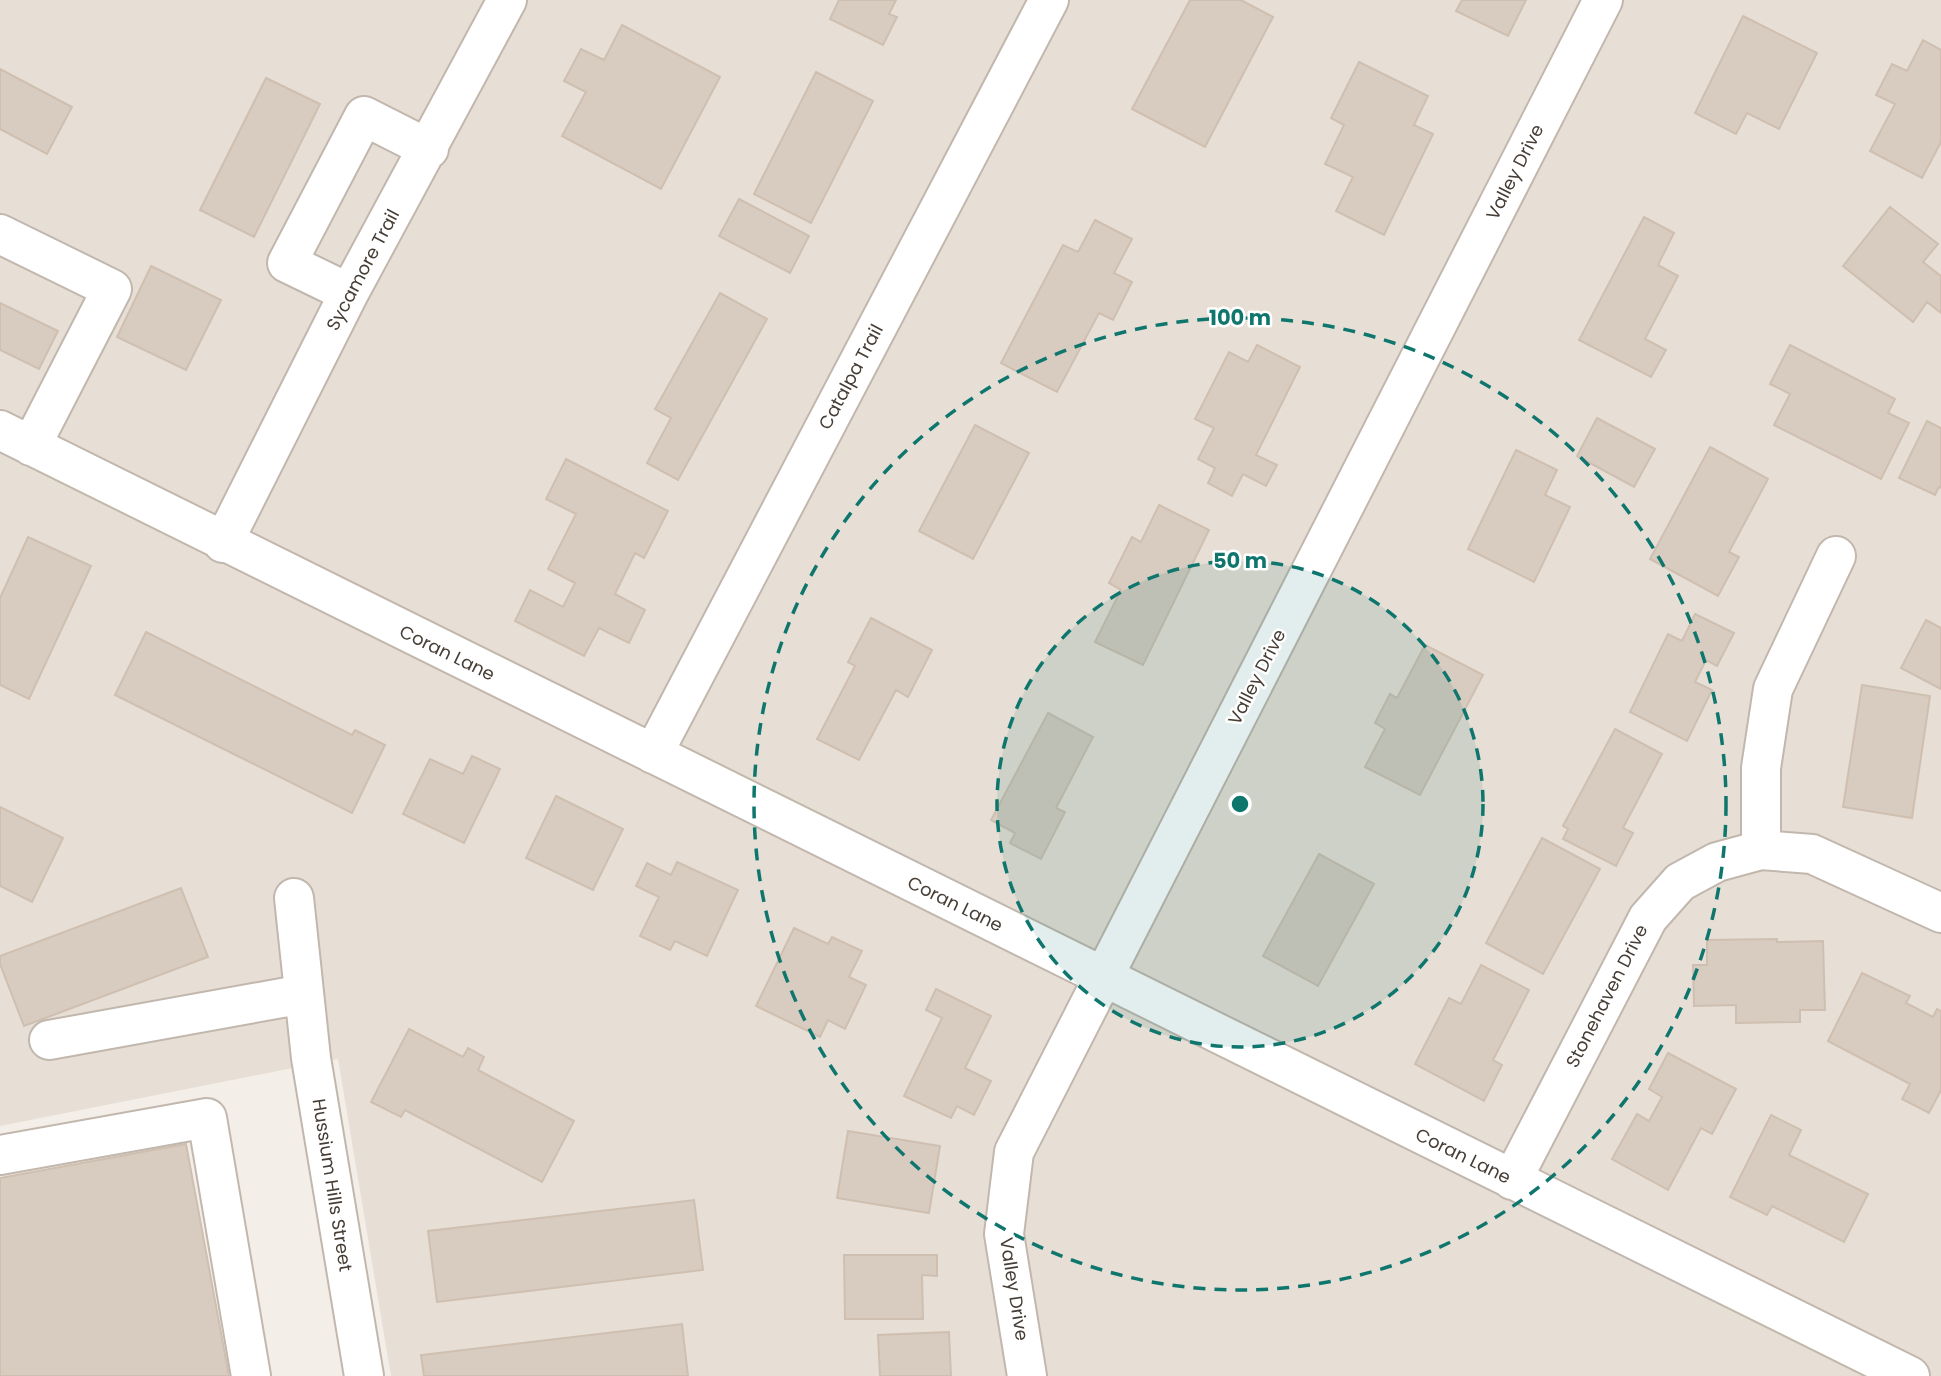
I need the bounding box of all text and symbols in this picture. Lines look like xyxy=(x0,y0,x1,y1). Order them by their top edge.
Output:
street label: Valley Drive xyxy=(1480,120,1549,224)
street label: Sycamore Trail xyxy=(320,205,405,335)
text: 100 m xyxy=(1209,303,1271,332)
street label: Catalpa Trail xyxy=(812,320,889,434)
text: 50 m xyxy=(1213,546,1267,575)
street label: Coran Lane xyxy=(395,619,499,686)
street label: Valley Drive xyxy=(1222,625,1291,729)
centre of rings xyxy=(1228,792,1252,816)
street label: Coran Lane xyxy=(903,870,1007,937)
street label: Stonehaven Drive xyxy=(1560,920,1653,1072)
street label: Hussium Hills Street xyxy=(306,1097,359,1273)
street label: Coran Lane xyxy=(1411,1122,1515,1189)
street label: Valley Drive xyxy=(994,1235,1035,1342)

